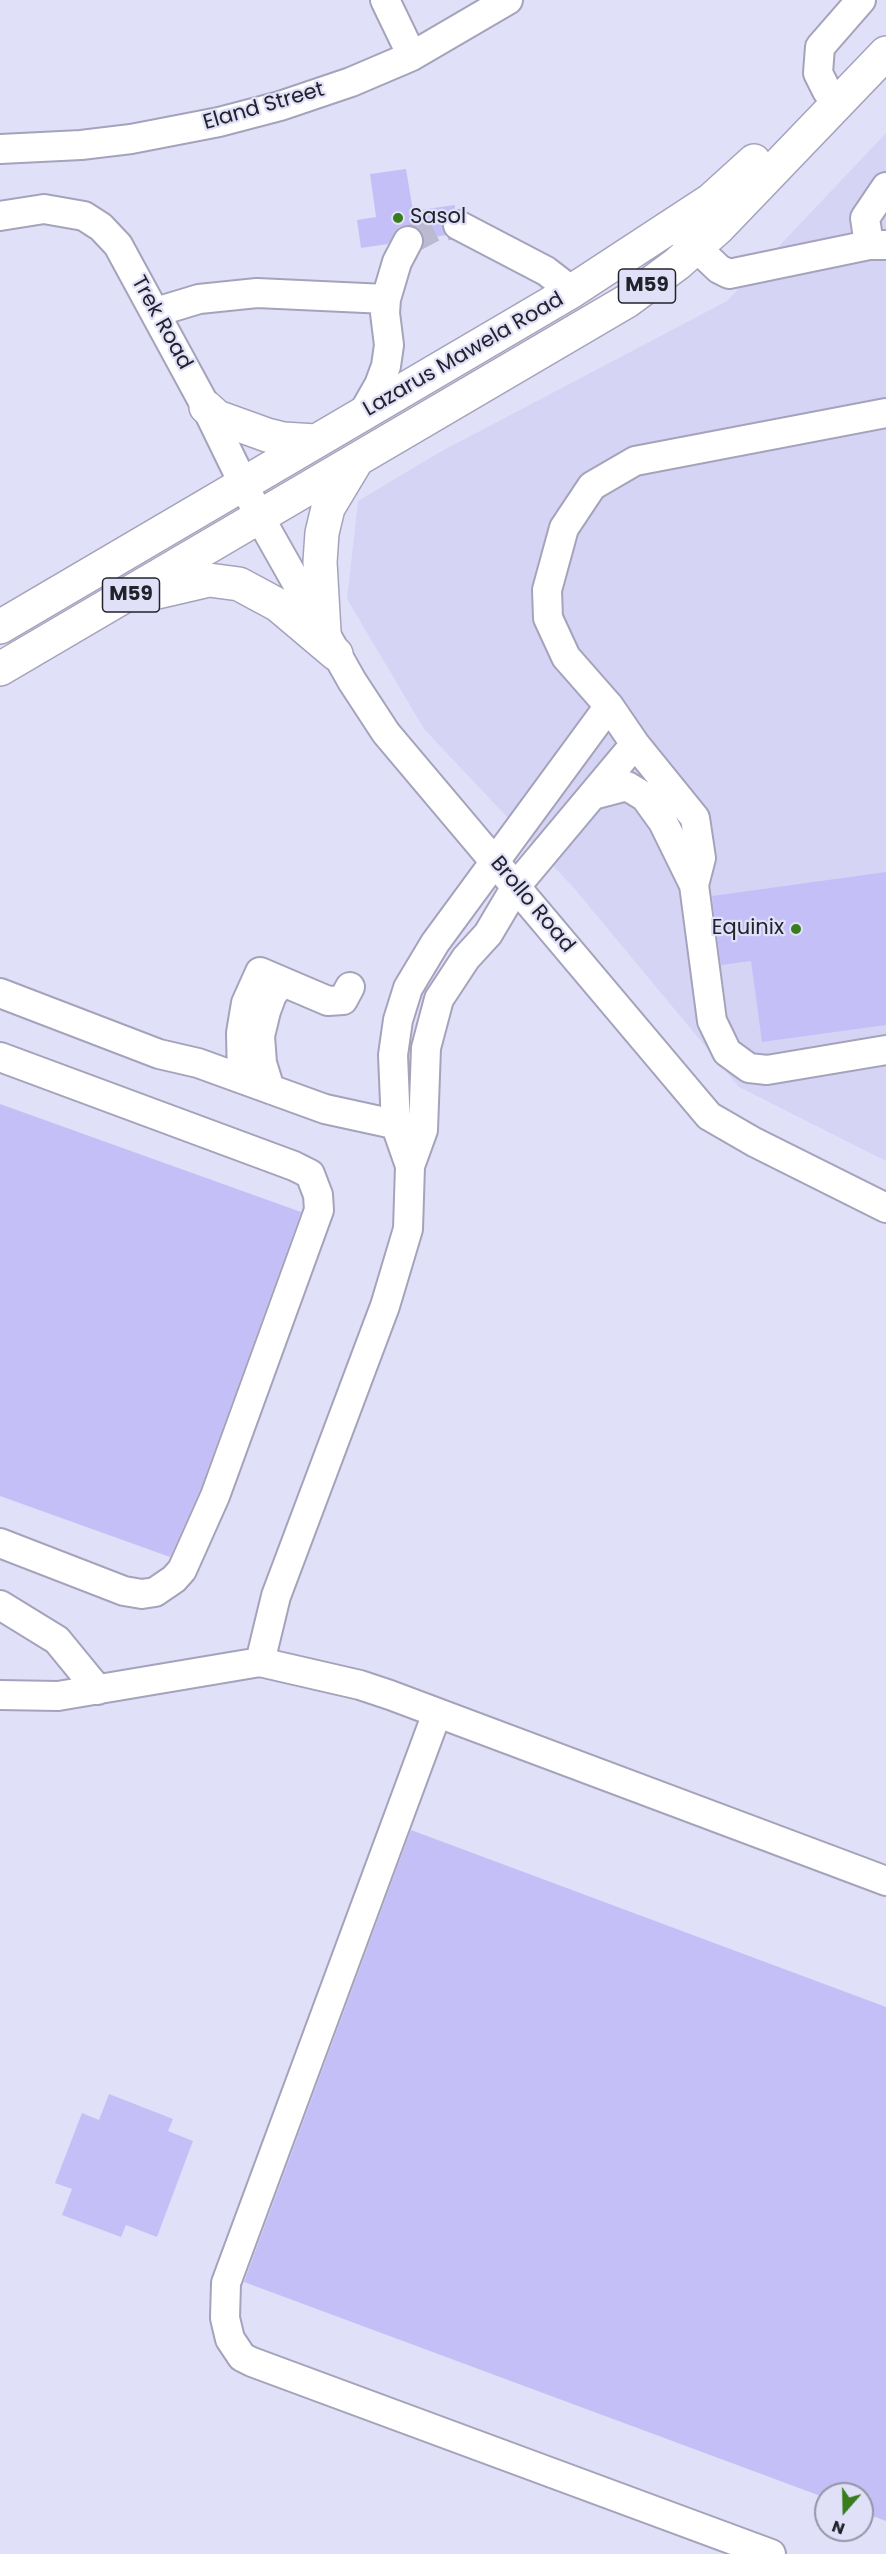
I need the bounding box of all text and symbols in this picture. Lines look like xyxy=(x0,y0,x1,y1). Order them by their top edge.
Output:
street label: Eland Street xyxy=(201,78,327,136)
place label: Sasol xyxy=(410,205,466,231)
marker: Sasol xyxy=(391,211,405,225)
road number: M59 xyxy=(618,269,676,303)
street label: Trek Road xyxy=(125,272,197,374)
street label: Lazarus Mawela Road xyxy=(359,287,569,423)
road number: M59 xyxy=(102,578,160,612)
street label: Brollo Road xyxy=(484,852,580,958)
place label: Equinix xyxy=(712,916,784,942)
marker: Equinix xyxy=(789,922,803,936)
north arrow xyxy=(814,2482,874,2542)
text: N xyxy=(829,2515,848,2540)

